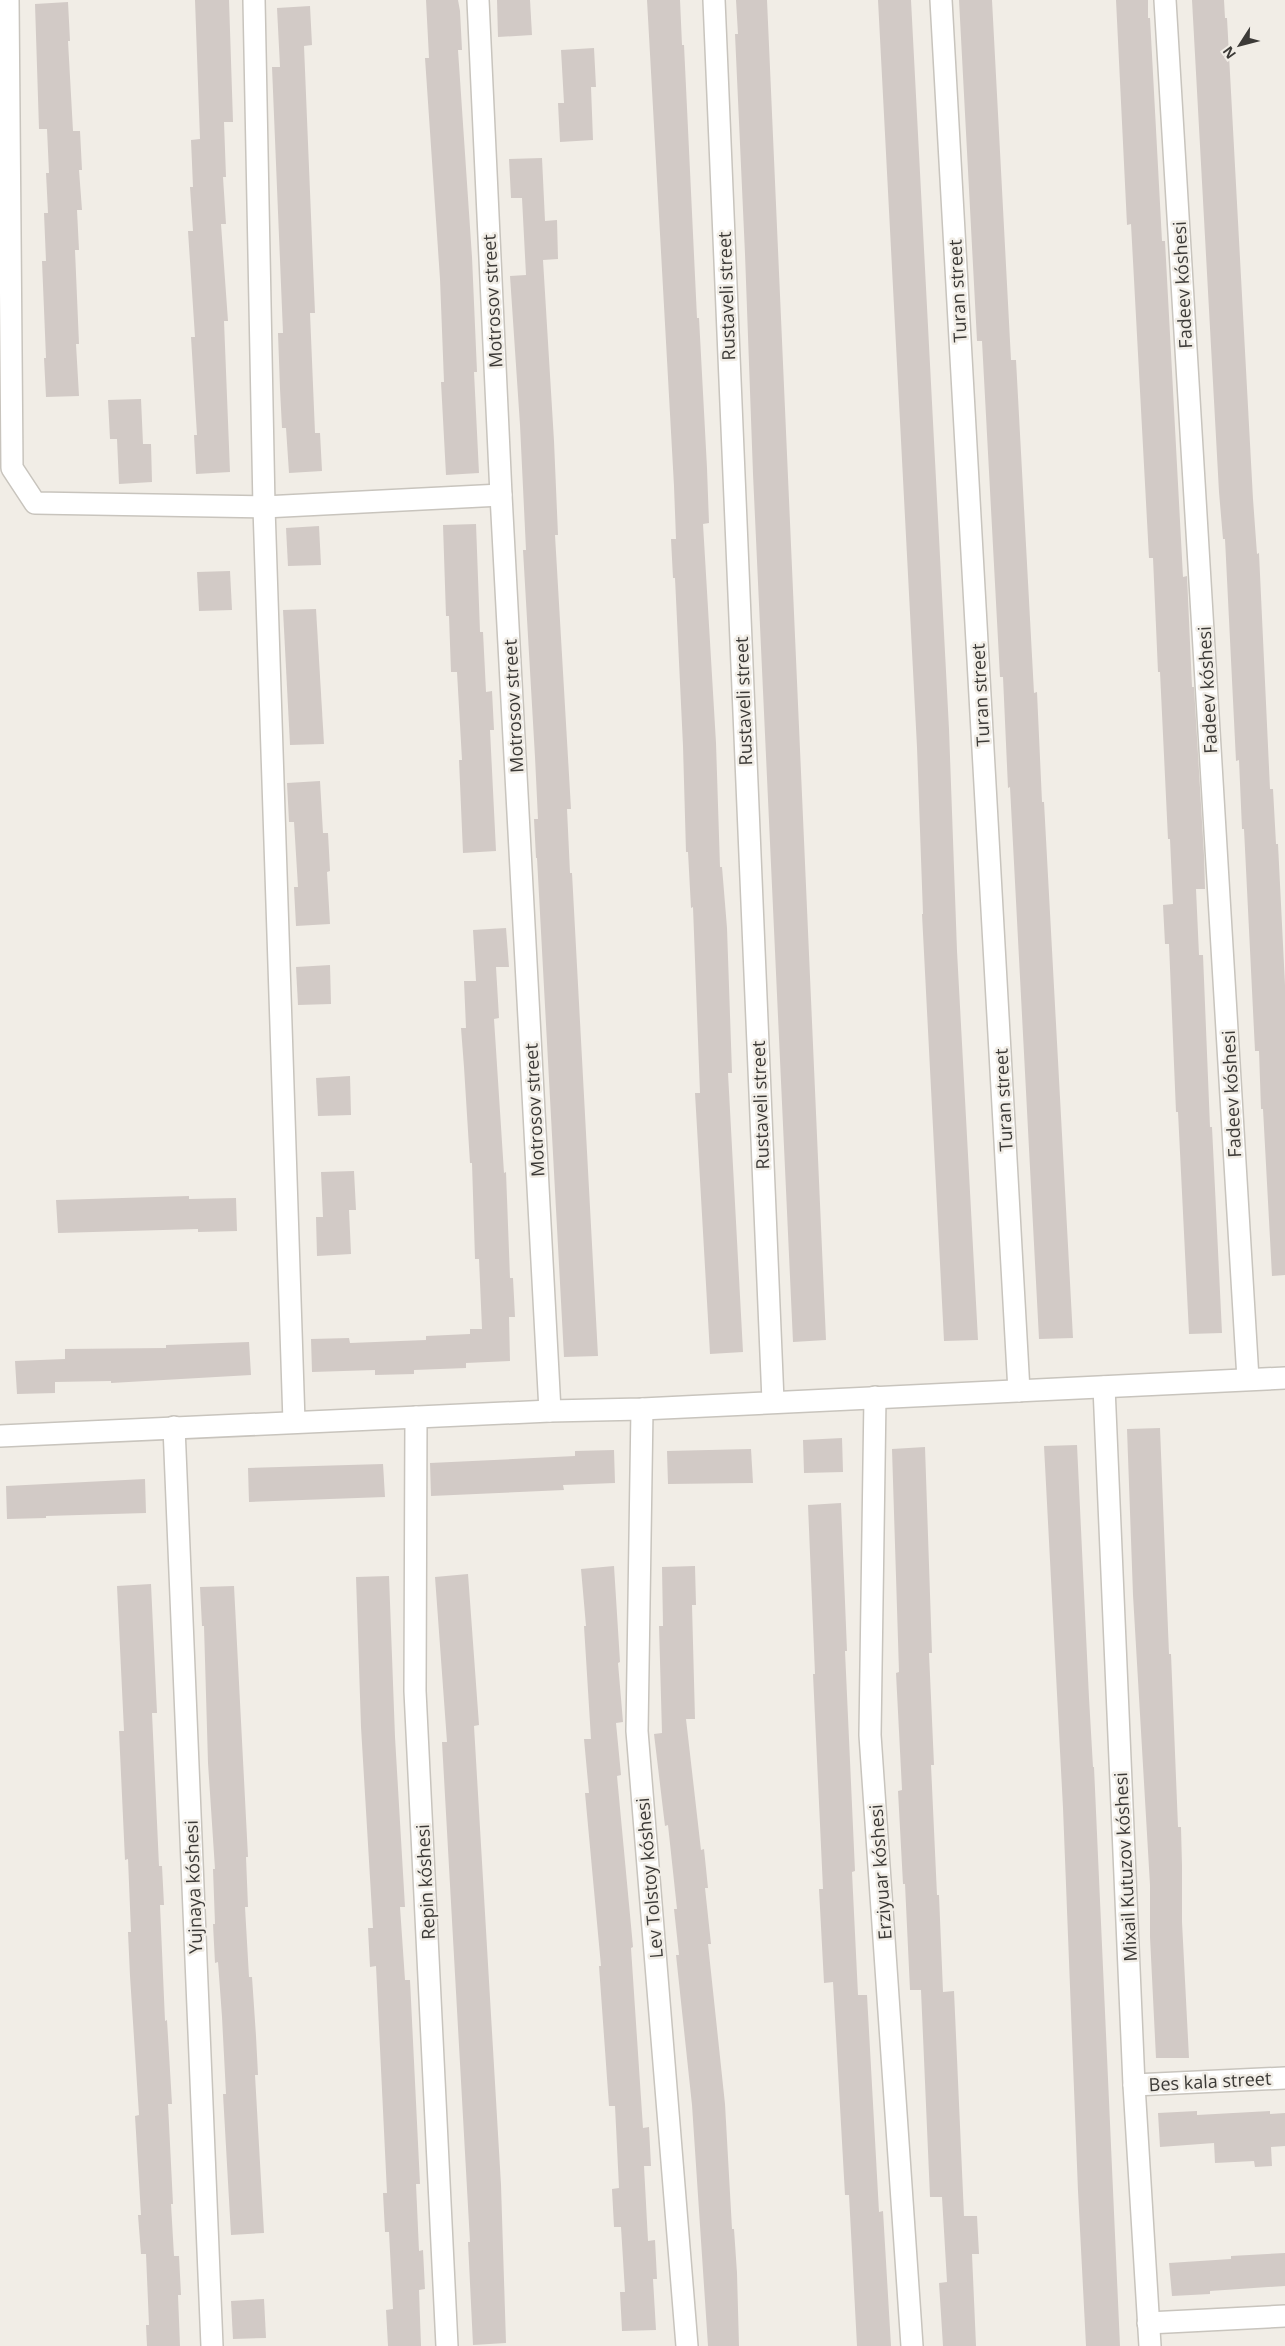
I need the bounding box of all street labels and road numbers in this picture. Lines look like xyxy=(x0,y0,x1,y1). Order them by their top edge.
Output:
street label: Fadeev kóshesi xyxy=(1167,221,1197,349)
street label: Rustaveli street xyxy=(712,231,740,361)
street label: Motrosov street xyxy=(477,234,507,368)
street label: Turan street xyxy=(942,239,972,343)
street label: Fadeev kóshesi xyxy=(1192,626,1222,754)
street label: Rustaveli street xyxy=(729,636,757,766)
street label: Motrosov street xyxy=(498,639,528,773)
street label: Turan street xyxy=(965,643,995,747)
street label: Fadeev kóshesi xyxy=(1216,1030,1246,1158)
street label: Rustaveli street xyxy=(746,1040,774,1170)
street label: Motrosov street xyxy=(519,1043,549,1177)
street label: Turan street xyxy=(988,1048,1018,1152)
street label: Mixail Kutuzov kóshesi xyxy=(1108,1772,1142,1962)
street label: Lev Tolstoy kóshesi xyxy=(630,1797,668,1959)
street label: Erziyuar kóshesi xyxy=(863,1804,897,1940)
street label: Yujnaya kóshesi xyxy=(179,1820,207,1954)
street label: Repin kóshesi xyxy=(410,1824,440,1940)
street label: Bes kala street xyxy=(1148,2066,1272,2096)

